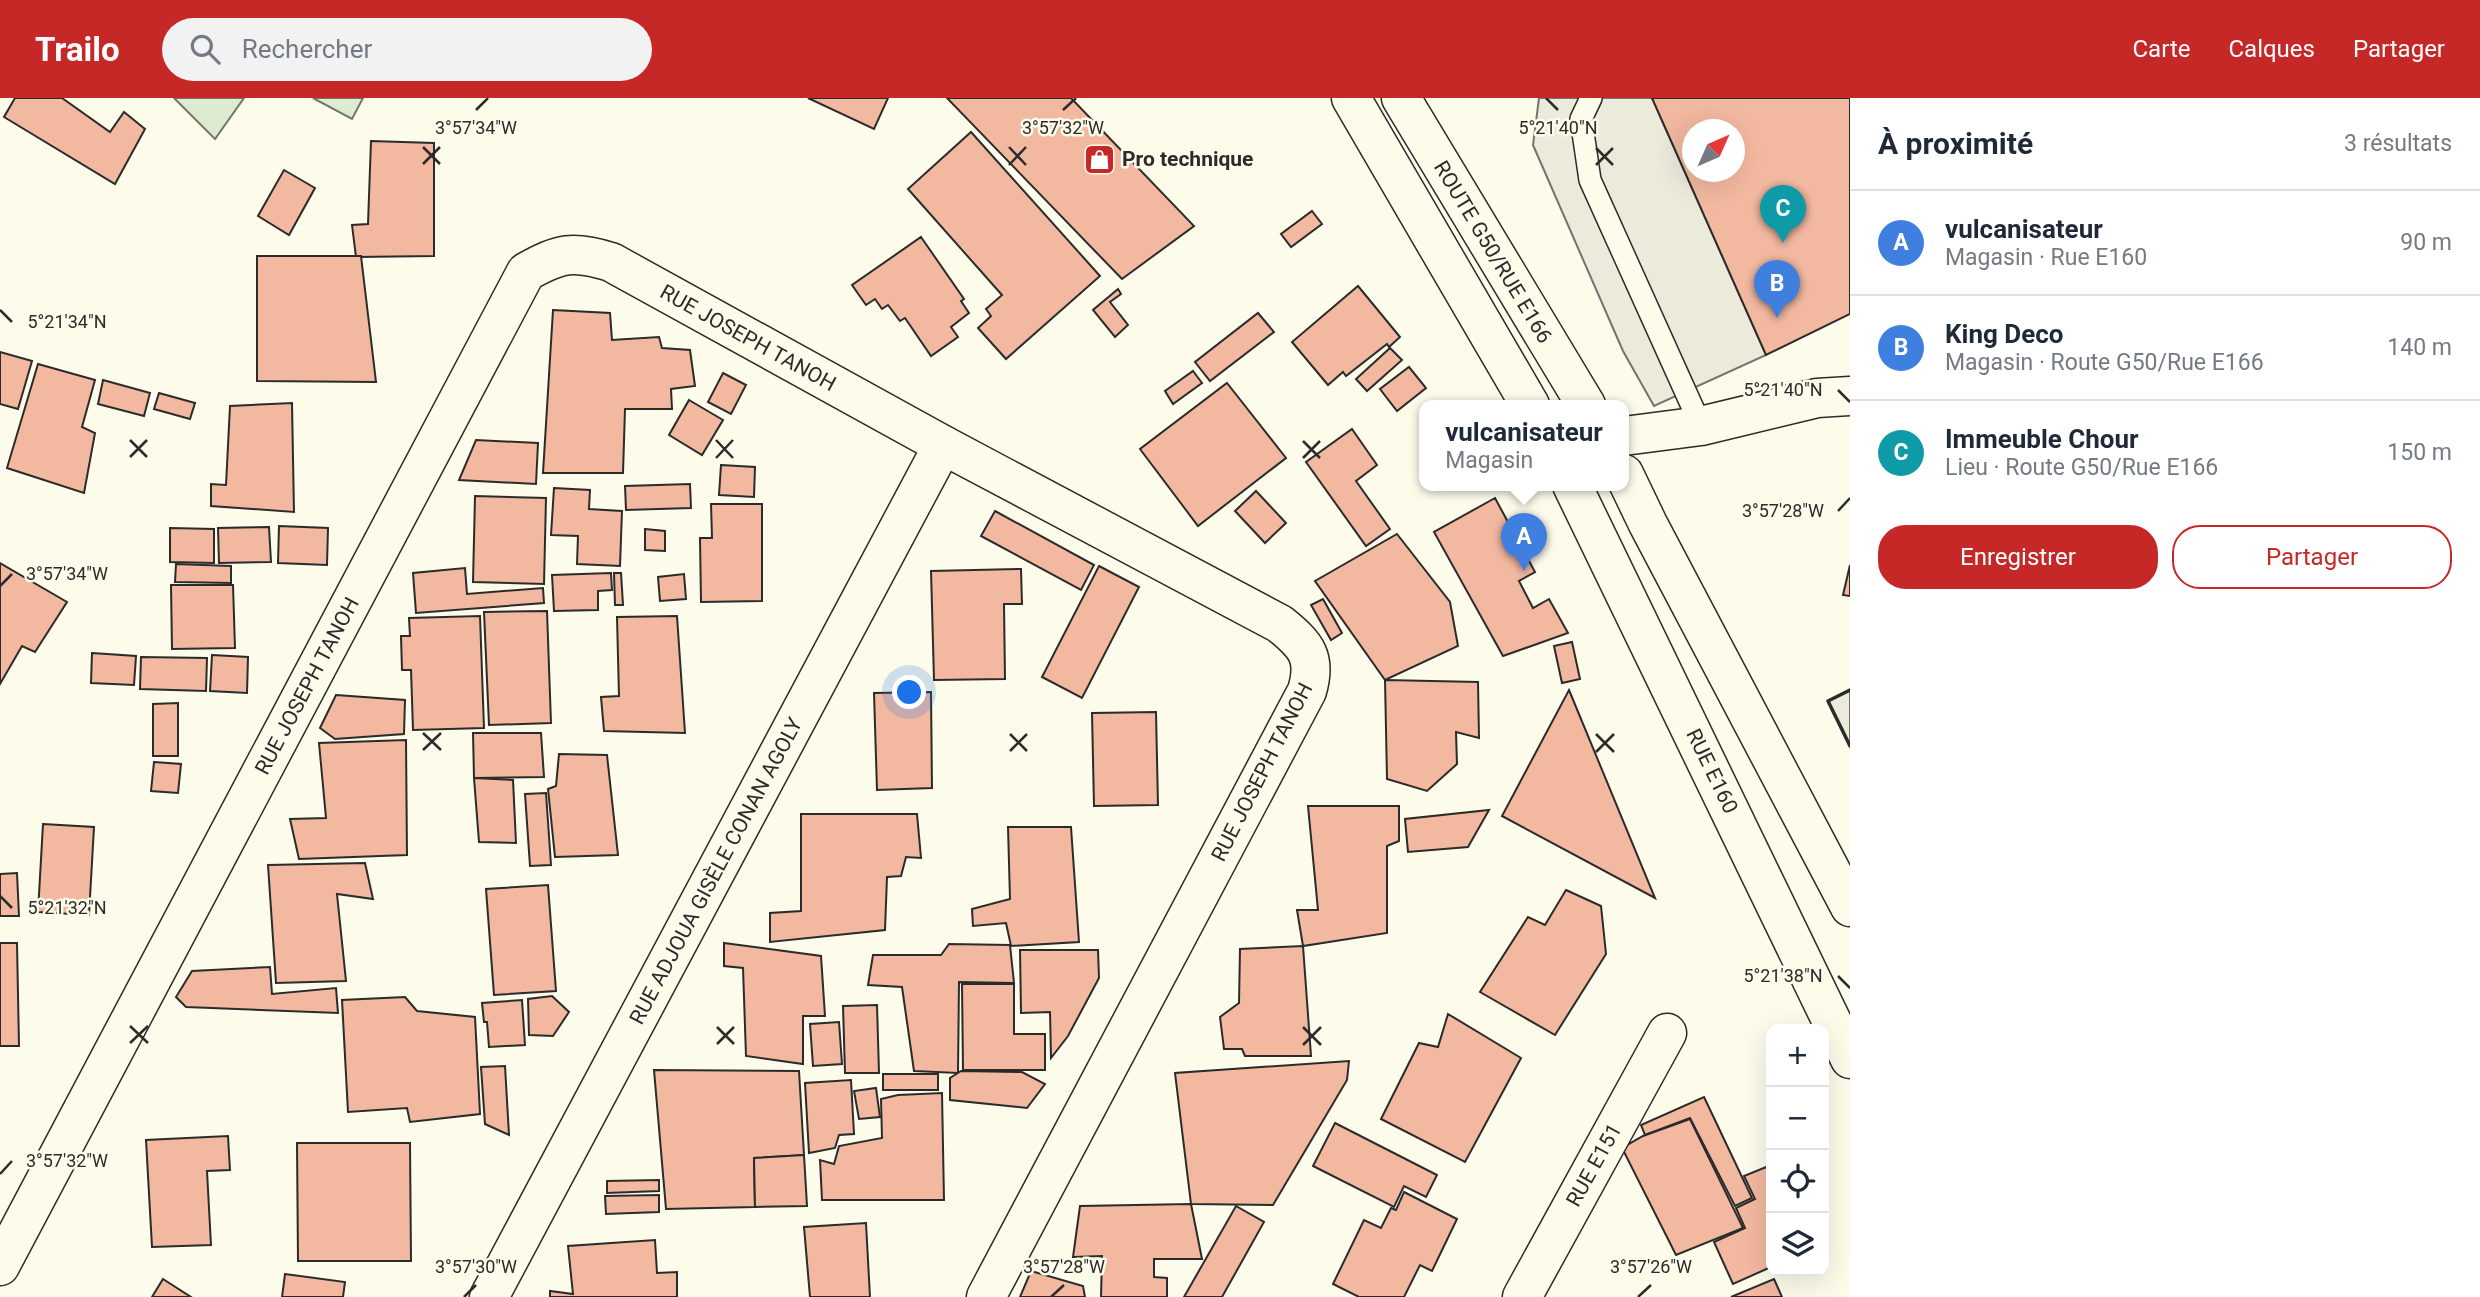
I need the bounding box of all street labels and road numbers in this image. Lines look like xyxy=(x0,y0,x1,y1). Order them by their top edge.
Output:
street label: ROUTE G50/RUE E166 xyxy=(1429,157,1557,347)
street label: RUE JOSEPH TANOH xyxy=(656,280,840,396)
street label: RUE JOSEPH TANOH xyxy=(250,593,364,779)
street label: RUE JOSEPH TANOH xyxy=(1207,679,1317,865)
street label: RUE ADJOUA GISÈLE CONAN AGOLY xyxy=(625,713,807,1028)
street label: RUE E160 xyxy=(1681,725,1743,817)
street label: RUE E151 xyxy=(1561,1119,1627,1211)

